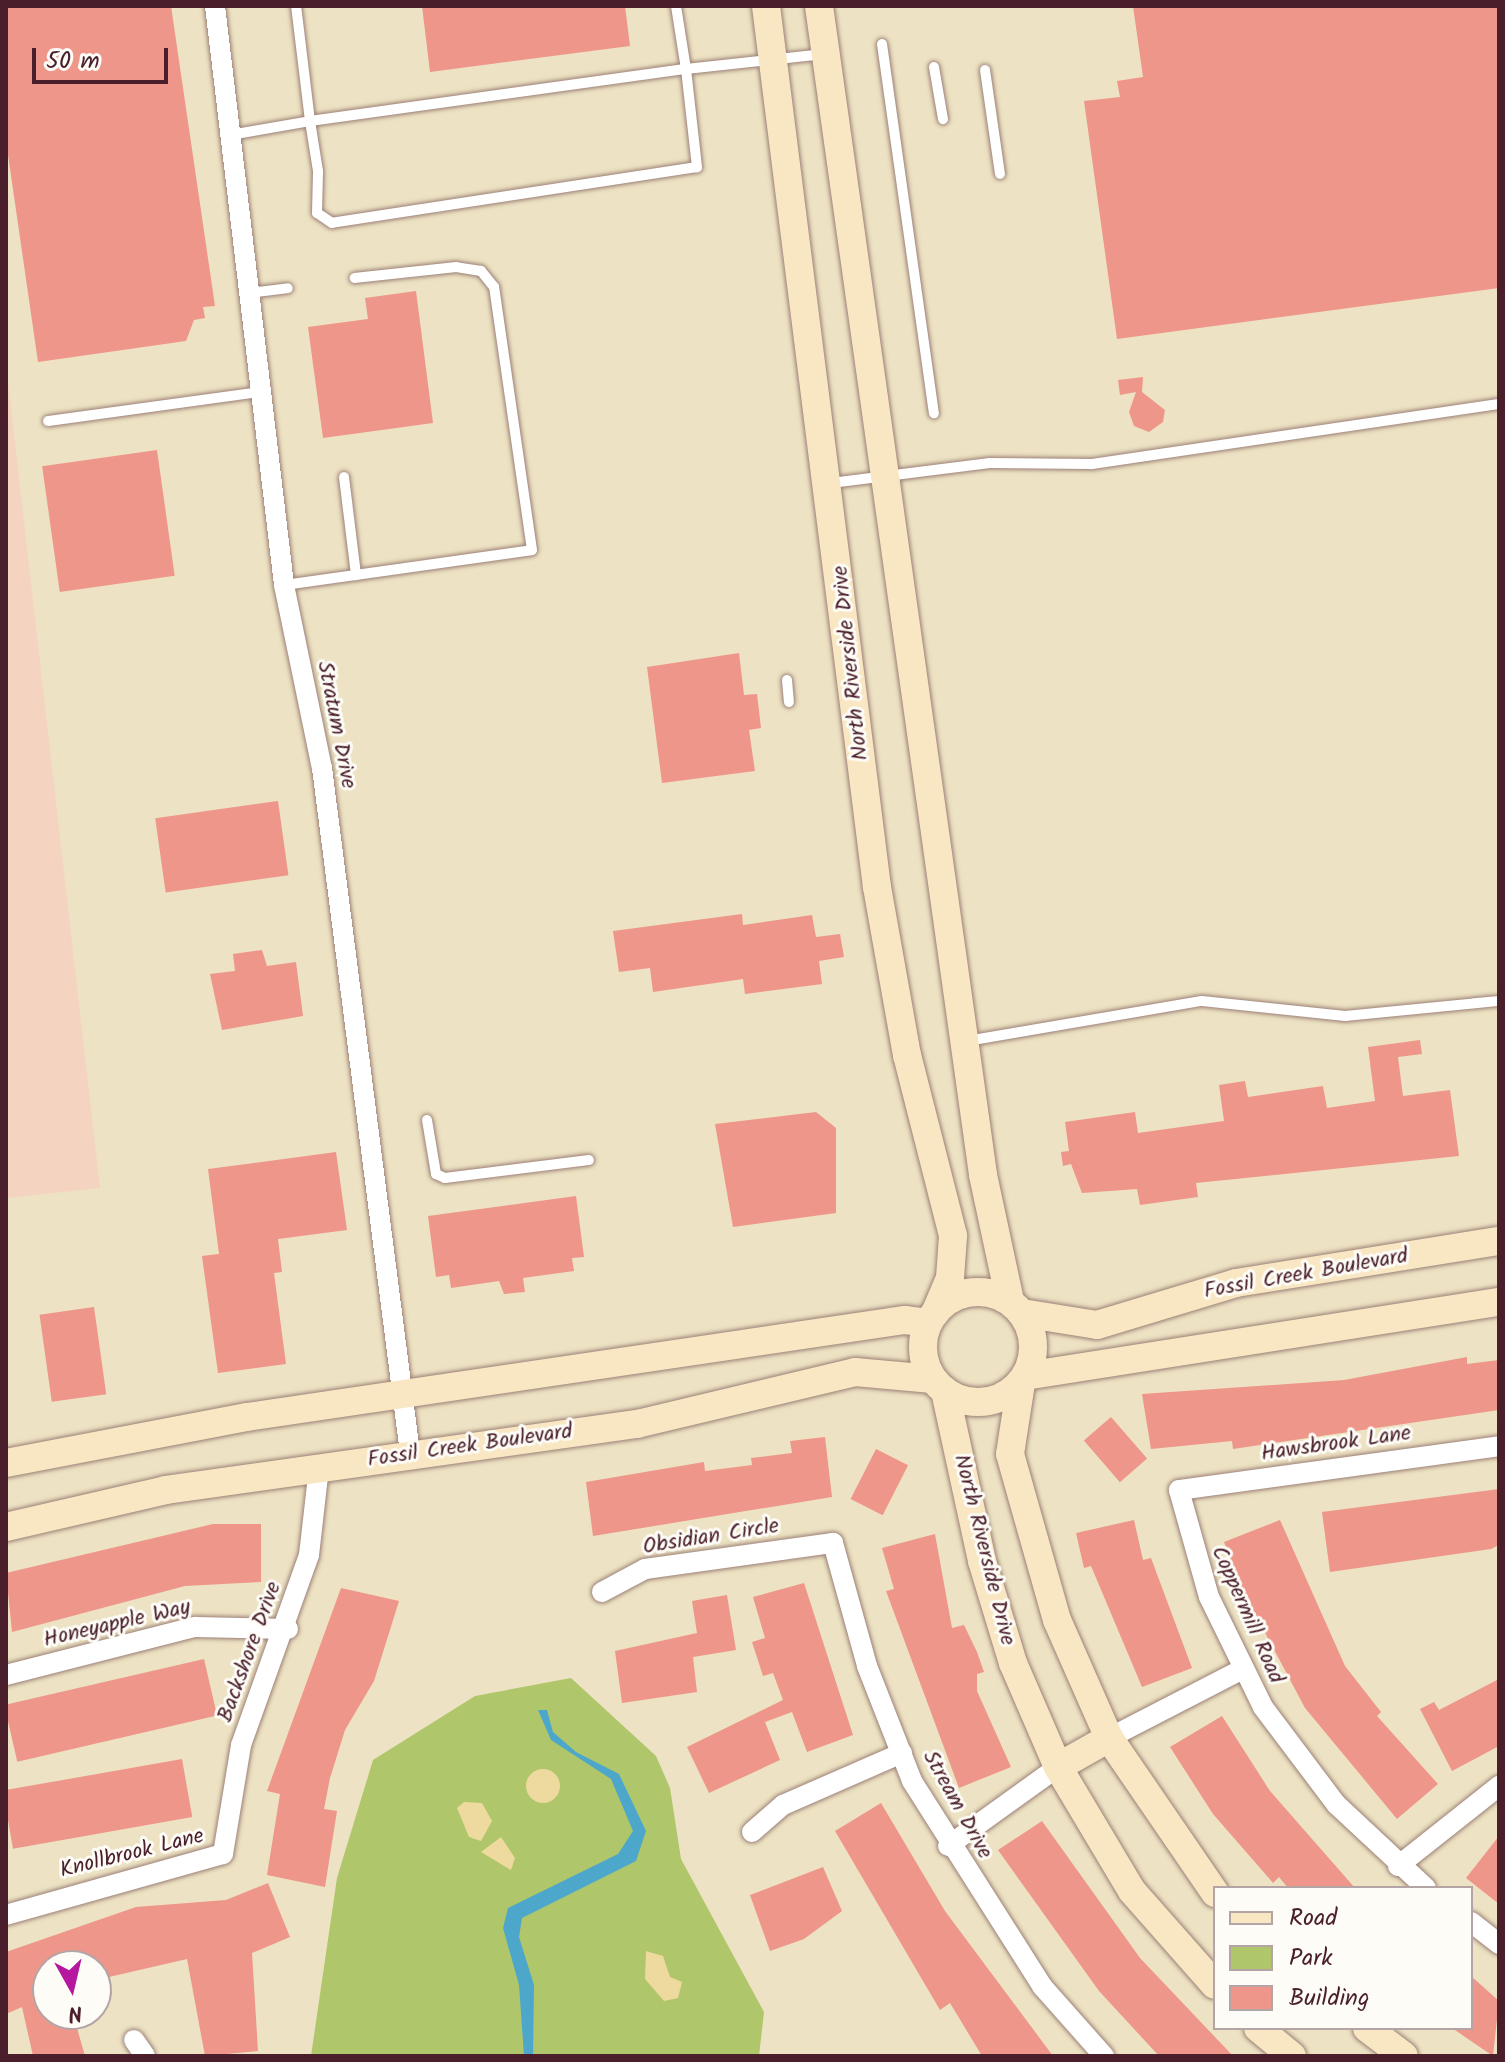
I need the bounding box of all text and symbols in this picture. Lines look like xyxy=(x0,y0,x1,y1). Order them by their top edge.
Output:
scale bar xyxy=(36,32,172,82)
text: 50 m xyxy=(46,42,100,81)
street label: North Riverside Drive xyxy=(828,564,874,762)
street label: Stratum Drive xyxy=(311,659,361,791)
street label: Fossil Creek Boulevard xyxy=(1202,1243,1410,1305)
street label: Fossil Creek Boulevard xyxy=(366,1419,574,1473)
street label: Hawsbrook Lane xyxy=(1259,1420,1413,1468)
street label: North Riverside Drive xyxy=(947,1452,1021,1648)
street label: Obsidian Circle xyxy=(641,1513,781,1561)
street label: Coppermill Road xyxy=(1205,1542,1289,1688)
street label: Backshore Drive xyxy=(212,1578,288,1726)
street label: Honeyapple Way xyxy=(41,1594,193,1654)
street label: Stream Drive xyxy=(916,1746,998,1864)
street label: Knollbrook Lane xyxy=(57,1823,207,1885)
legend xyxy=(1213,1886,1473,2030)
text: Road xyxy=(1289,1899,1337,1938)
text: Park xyxy=(1289,1939,1333,1978)
north arrow xyxy=(32,1950,112,2030)
text: Building xyxy=(1289,1979,1369,2018)
text: N xyxy=(66,1994,84,2031)

